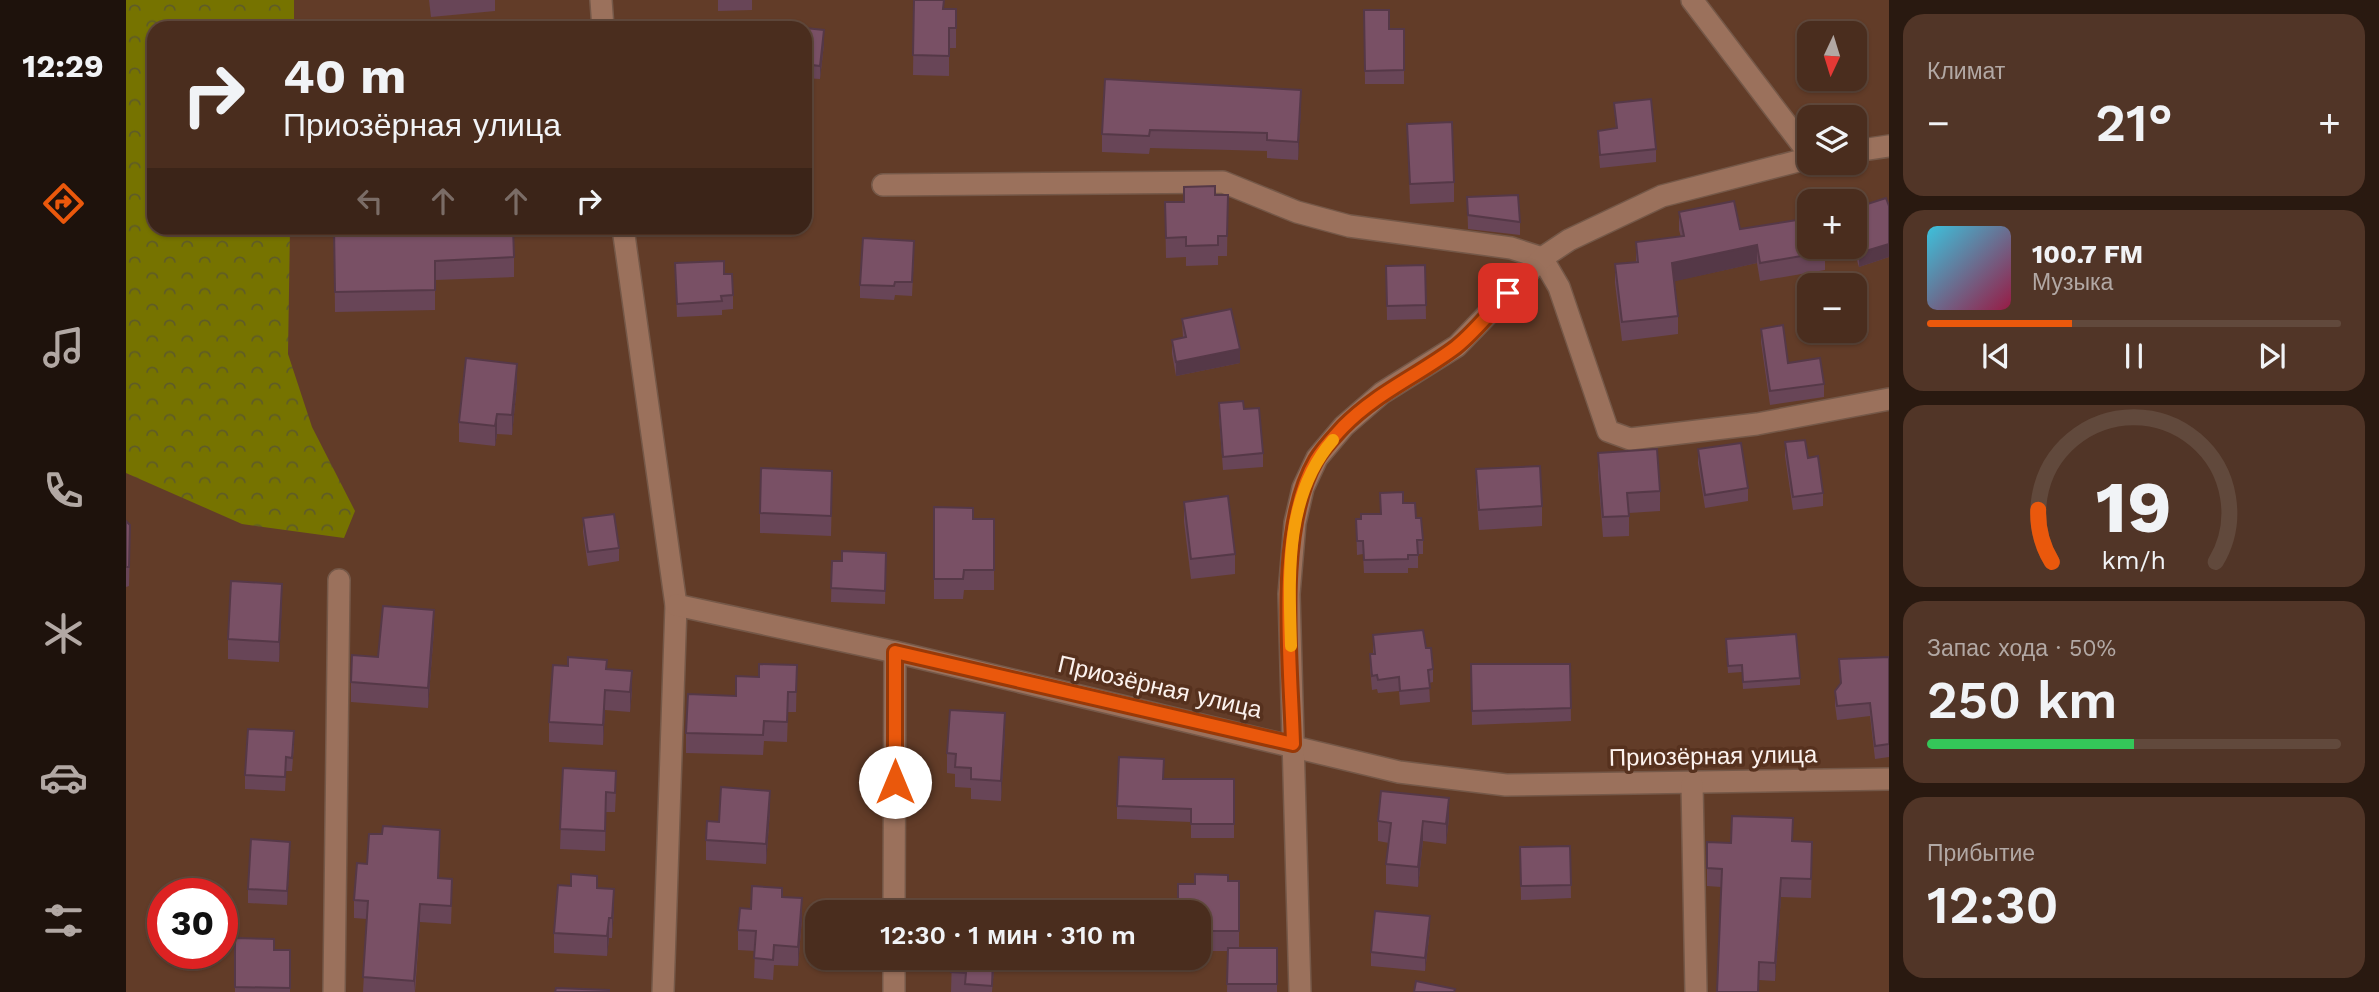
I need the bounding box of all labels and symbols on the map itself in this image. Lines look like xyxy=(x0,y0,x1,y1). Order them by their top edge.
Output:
north arrow xyxy=(1797,21,1867,91)
pin xyxy=(1478,263,1538,323)
street label: Приозёрная улица xyxy=(1055,650,1265,724)
street label: Приозёрная улица xyxy=(1608,740,1818,772)
position arrow xyxy=(858,745,932,819)
speed limit sign: 30 xyxy=(147,878,238,969)

